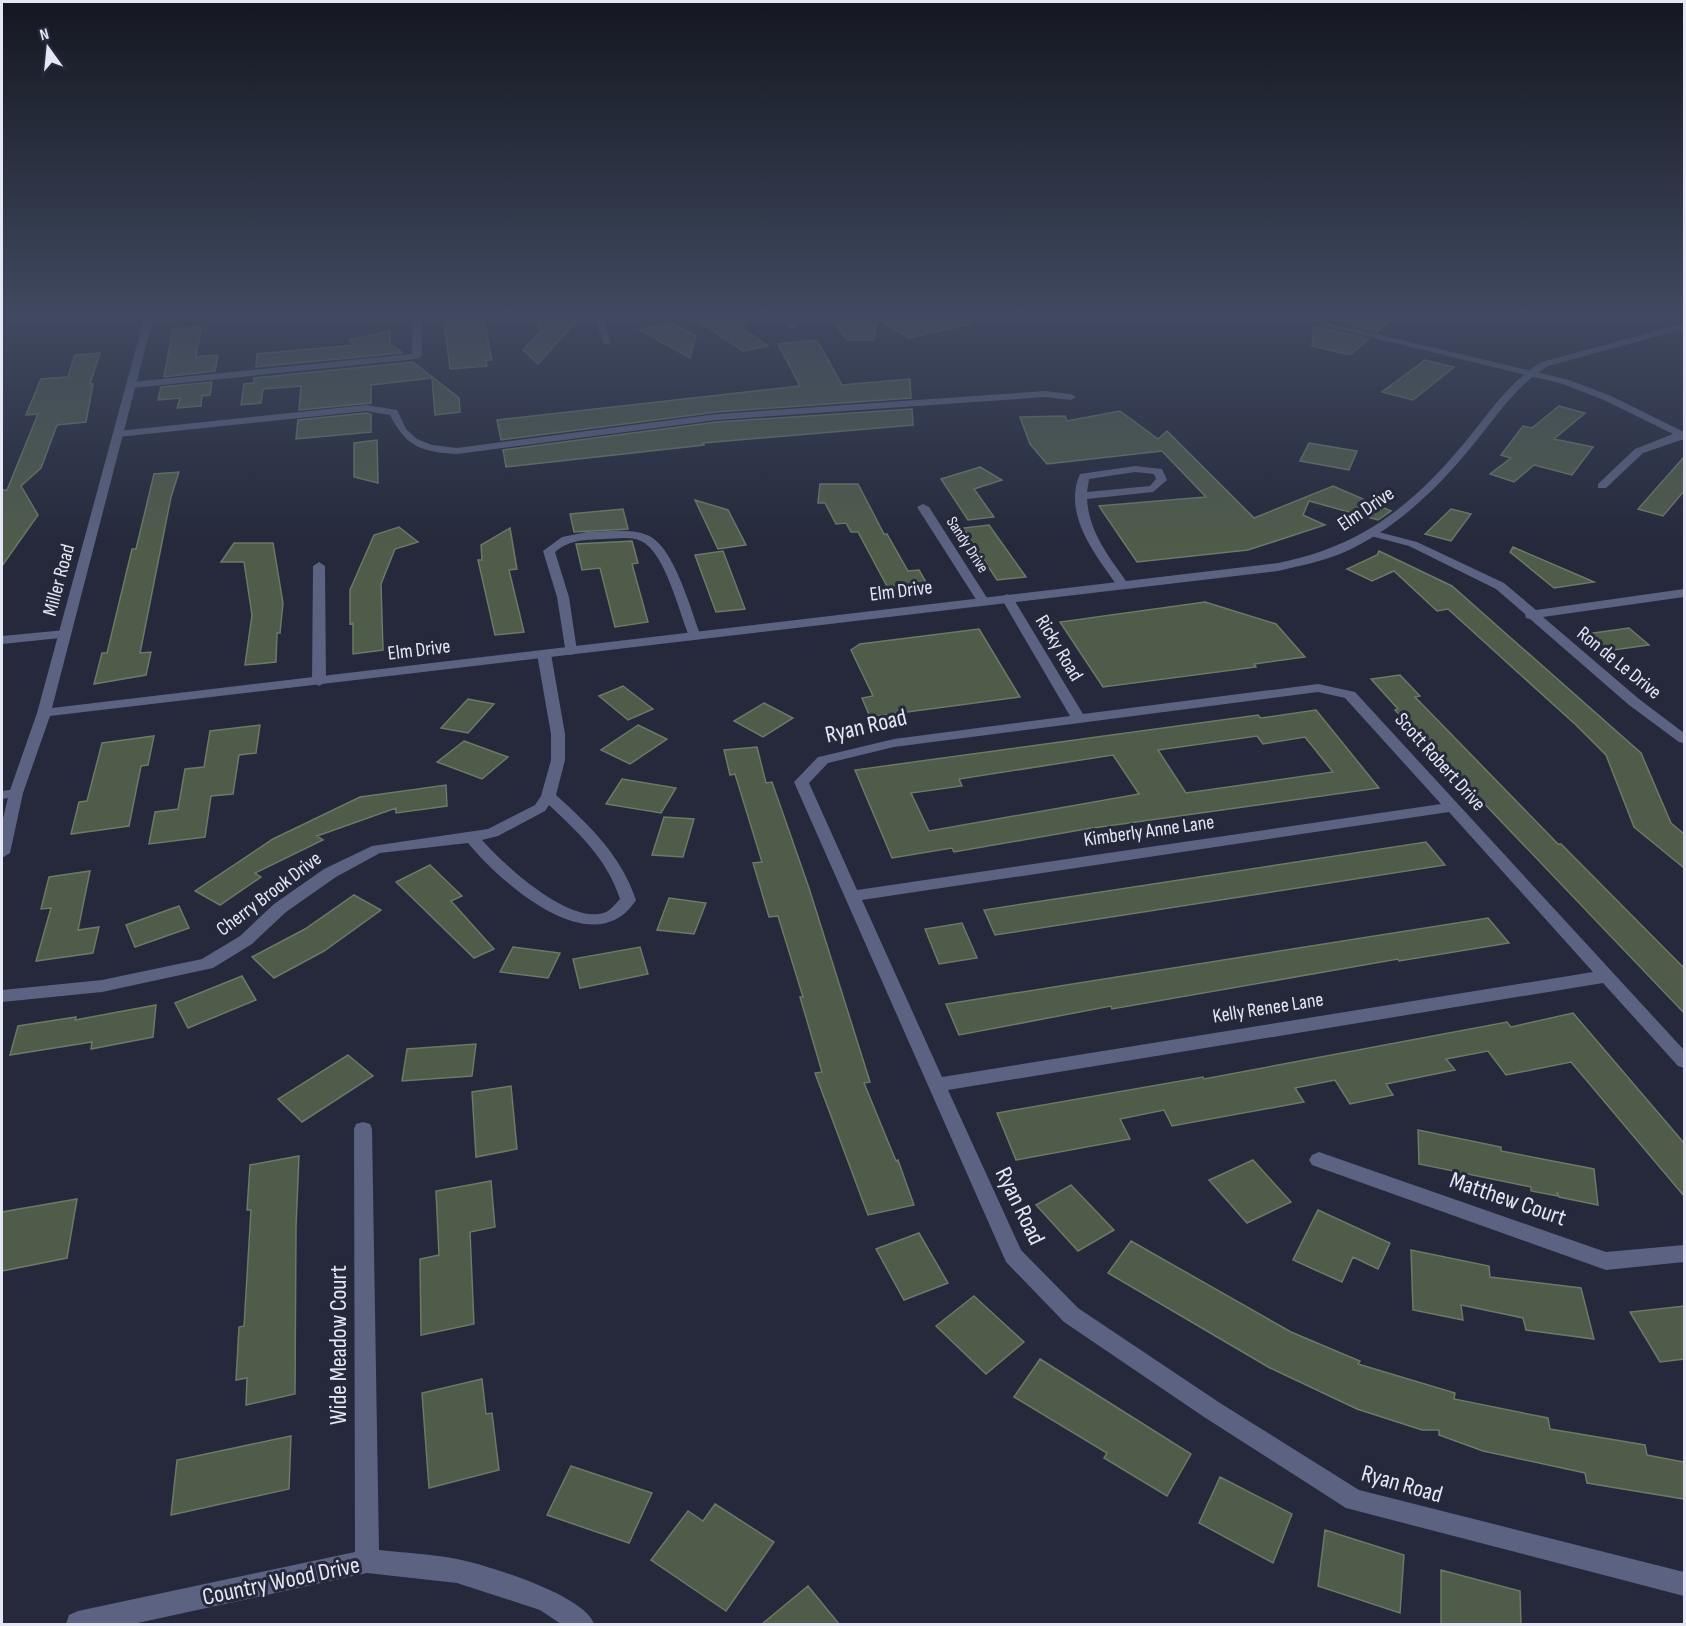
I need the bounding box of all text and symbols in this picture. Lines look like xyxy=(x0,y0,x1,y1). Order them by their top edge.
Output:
north arrow xyxy=(18,18,78,78)
text: N xyxy=(38,25,51,45)
street label: Elm Drive xyxy=(1333,481,1399,537)
street label: Sandy Drive xyxy=(942,513,992,577)
street label: Miller Road xyxy=(38,541,80,619)
street label: Elm Drive xyxy=(868,575,934,607)
street label: Ricky Road xyxy=(1030,611,1088,685)
street label: Ron de Le Drive xyxy=(1572,622,1666,704)
street label: Elm Drive xyxy=(386,634,452,666)
street label: Ryan Road xyxy=(822,703,910,749)
street label: Scott Robert Drive xyxy=(1390,708,1490,816)
street label: Kimberly Anne Lane xyxy=(1082,810,1216,852)
street label: Cherry Brook Drive xyxy=(212,847,326,941)
street label: Kelly Renee Lane xyxy=(1211,987,1325,1029)
street label: Ryan Road xyxy=(989,1162,1051,1250)
street label: Matthew Court xyxy=(1446,1166,1570,1232)
street label: Wide Meadow Court xyxy=(324,1265,353,1425)
street label: Ryan Road xyxy=(1358,1459,1446,1509)
street label: Country Wood Drive xyxy=(200,1550,362,1612)

